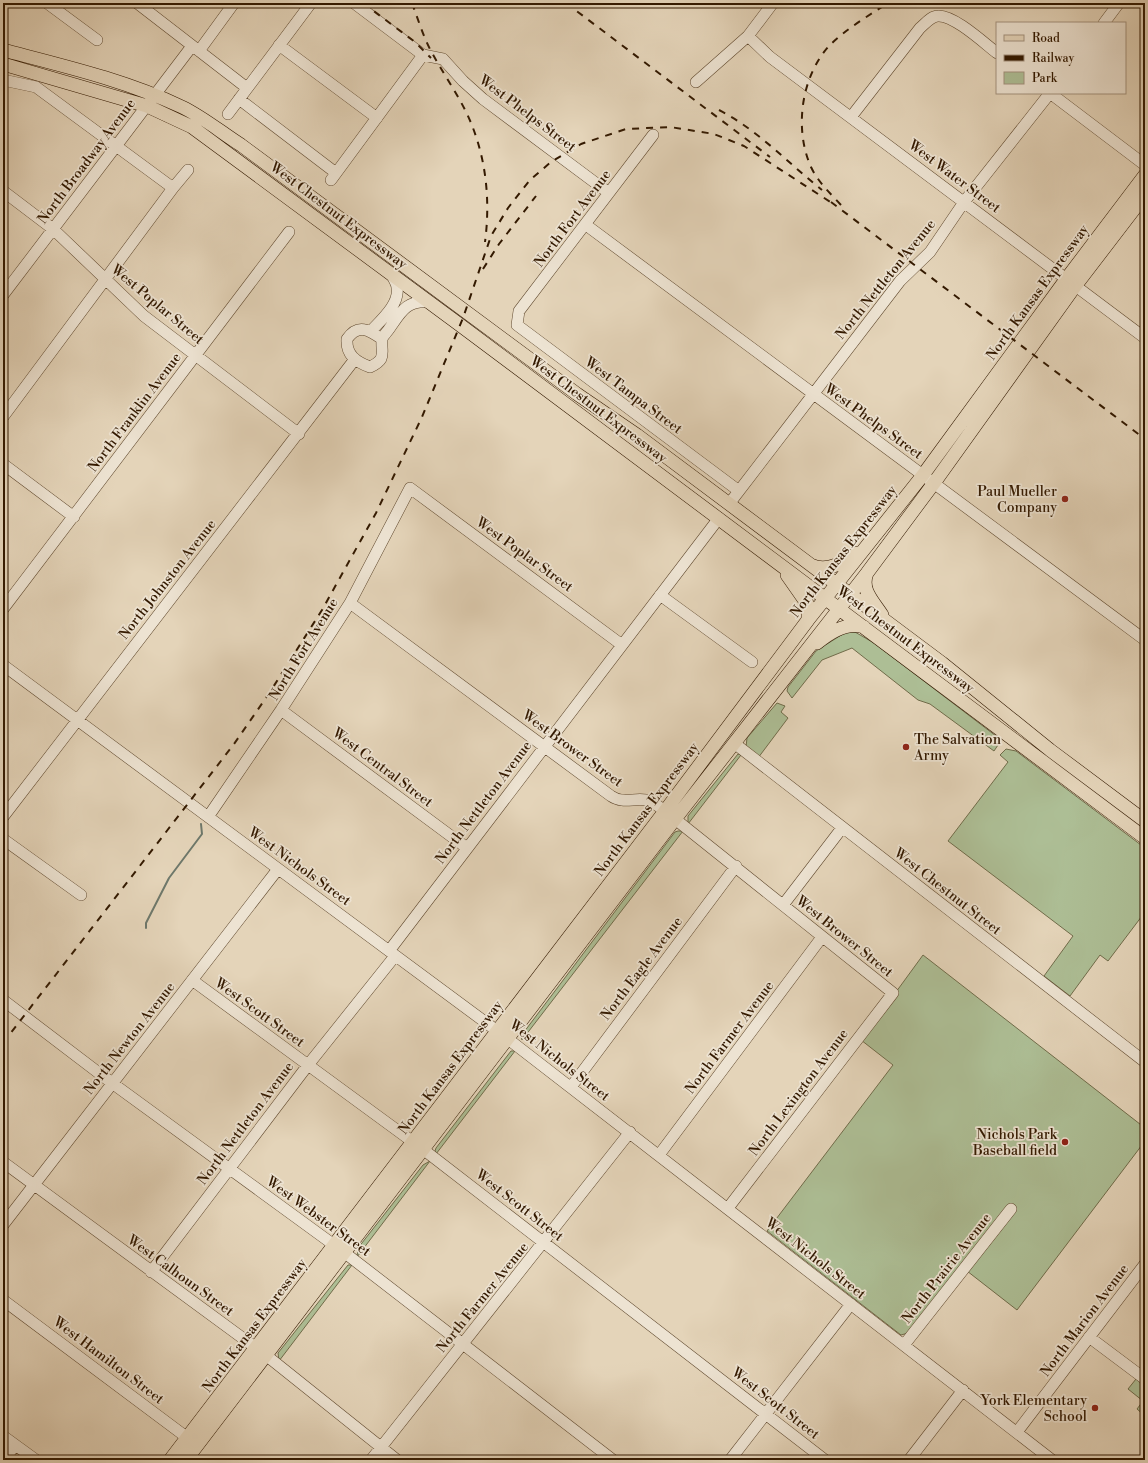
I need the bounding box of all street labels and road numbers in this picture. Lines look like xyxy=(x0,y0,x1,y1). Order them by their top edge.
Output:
street label: West Phelps Street xyxy=(474,71,580,156)
street label: North Broadway Avenue xyxy=(34,95,140,228)
street label: West Water Street xyxy=(904,136,1004,217)
street label: West Chestnut Expressway xyxy=(265,158,411,273)
street label: North Fort Avenue xyxy=(530,166,615,271)
street label: North Nettleton Avenue xyxy=(832,216,940,343)
street label: North Kansas Expressway xyxy=(983,221,1093,364)
street label: West Poplar Street xyxy=(106,260,207,349)
street label: North Franklin Avenue xyxy=(84,349,186,476)
street label: West Chestnut Expressway xyxy=(525,352,671,467)
street label: West Tampa Street xyxy=(580,353,686,438)
street label: West Phelps Street xyxy=(820,379,926,464)
street label: North Kansas Expressway xyxy=(786,482,901,621)
street label: West Poplar Street xyxy=(471,513,577,596)
street label: North Johnston Avenue xyxy=(115,516,220,643)
street label: West Chestnut Expressway xyxy=(832,582,978,697)
street label: North Fort Avenue xyxy=(265,595,343,704)
street label: West Brower Street xyxy=(518,706,626,791)
street label: West Central Street xyxy=(328,724,436,811)
street label: North Nettleton Avenue xyxy=(432,737,536,868)
street label: North Kansas Expressway xyxy=(590,739,703,880)
street label: West Nichols Street xyxy=(244,823,354,910)
street label: West Chestnut Street xyxy=(889,844,1005,939)
street label: West Brower Street xyxy=(791,891,897,982)
street label: North Eagle Avenue xyxy=(597,913,687,1024)
street label: West Scott Street xyxy=(210,974,308,1051)
street label: North Farmer Avenue xyxy=(681,977,778,1098)
street label: North Newton Avenue xyxy=(80,979,179,1098)
street label: North Kansas Expressway xyxy=(394,997,507,1138)
street label: West Nichols Street xyxy=(505,1015,613,1106)
street label: North Lexington Avenue xyxy=(745,1025,852,1160)
street label: North Nettleton Avenue xyxy=(194,1058,298,1189)
street label: West Scott Street xyxy=(471,1165,567,1246)
street label: West Webster Street xyxy=(262,1172,374,1261)
street label: North Prairie Avenue xyxy=(898,1210,996,1327)
street label: West Nichols Street xyxy=(761,1213,869,1304)
street label: West Calhoun Street xyxy=(123,1231,237,1321)
street label: North Farmer Avenue xyxy=(433,1239,533,1357)
street label: North Kansas Expressway xyxy=(198,1255,311,1396)
street label: North Marion Avenue xyxy=(1037,1261,1133,1381)
street label: West Hamilton Street xyxy=(49,1313,167,1408)
street label: West Scott Street xyxy=(727,1363,823,1444)

